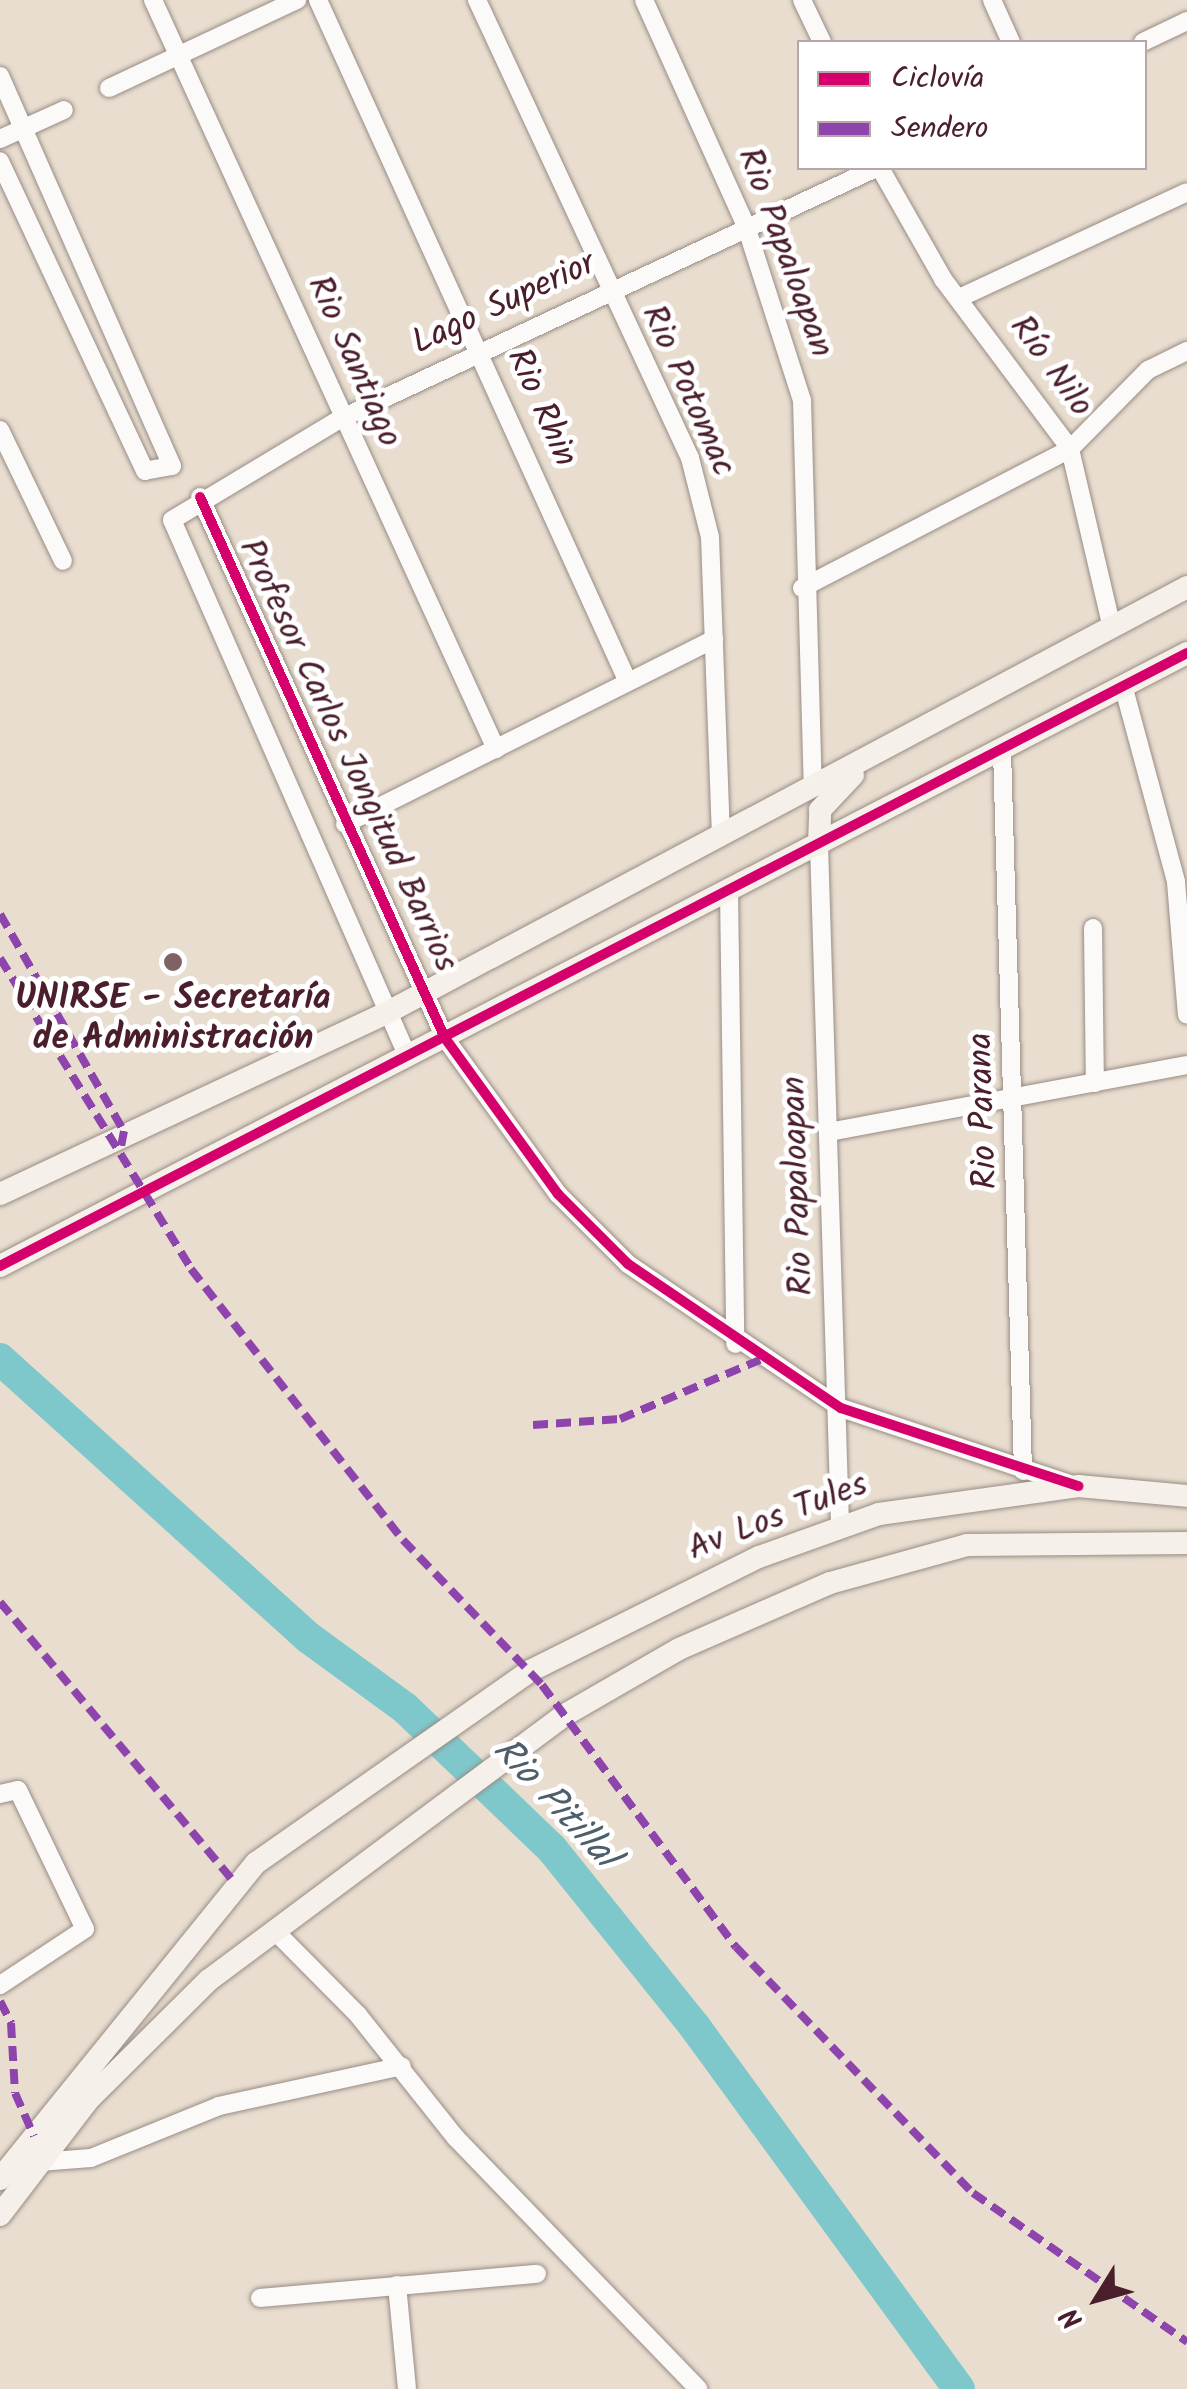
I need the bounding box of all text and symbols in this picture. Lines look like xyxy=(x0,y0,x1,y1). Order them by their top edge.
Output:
legend xyxy=(797,40,1147,170)
text: Ciclovía xyxy=(891,55,984,103)
text: Sendero xyxy=(891,105,988,153)
street label: Rio Papaloapan xyxy=(727,143,841,363)
street label: Lago Superior xyxy=(406,243,602,365)
street label: Rio Santiago xyxy=(297,270,409,454)
street label: Rio Potomac xyxy=(631,299,743,483)
street label: Río Nilo xyxy=(999,308,1101,426)
street label: Rio Rhin xyxy=(496,342,586,474)
street label: Profesor Carlos Jongitud Barrios xyxy=(228,533,466,979)
marker: UNIRSE - Secretaría de Administración xyxy=(162,951,184,973)
place label: UNIRSE - Secretaría de Administración xyxy=(15,978,331,1060)
street label: Rio Parana xyxy=(960,1032,1008,1190)
street label: Rio Papaloapan xyxy=(774,1075,824,1297)
street label: Av Los Tules xyxy=(682,1465,874,1571)
water label: Rio Pitillal xyxy=(482,1729,626,1879)
north arrow xyxy=(1047,2249,1147,2349)
text: N xyxy=(1049,2297,1096,2338)

